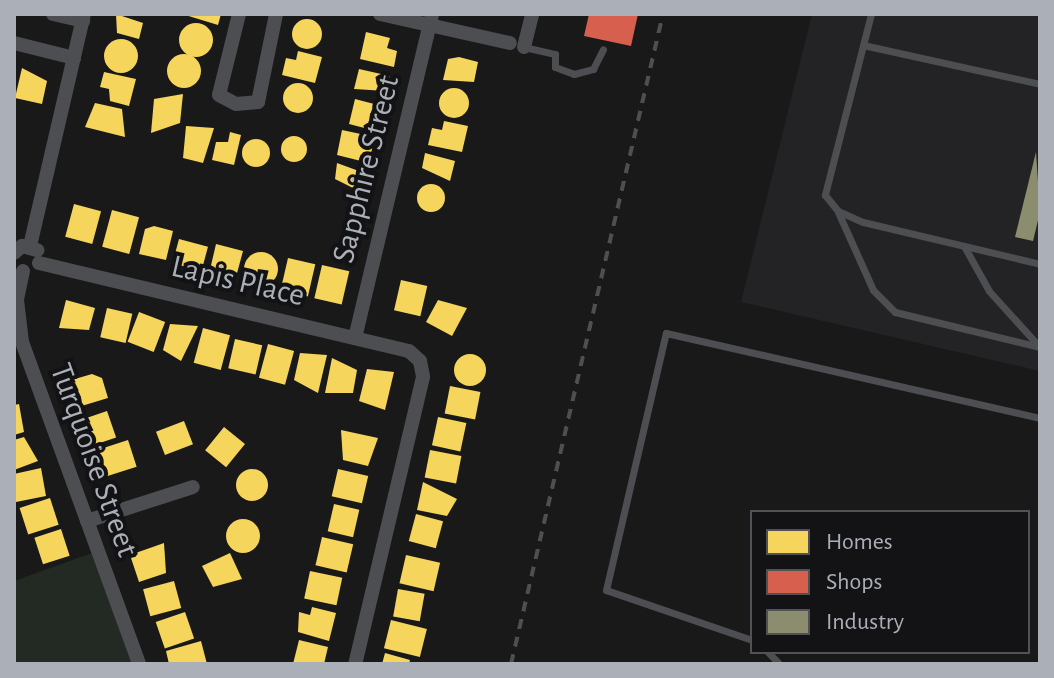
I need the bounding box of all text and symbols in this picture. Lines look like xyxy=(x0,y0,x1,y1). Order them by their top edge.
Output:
street label: Sapphire Street xyxy=(324,71,408,267)
street label: Lapis Place xyxy=(168,247,308,315)
street label: Turquoise Street xyxy=(41,358,147,562)
legend xyxy=(750,510,1030,654)
text: Homes xyxy=(826,530,893,554)
text: Shops xyxy=(826,570,882,594)
text: Industry xyxy=(826,610,904,634)

